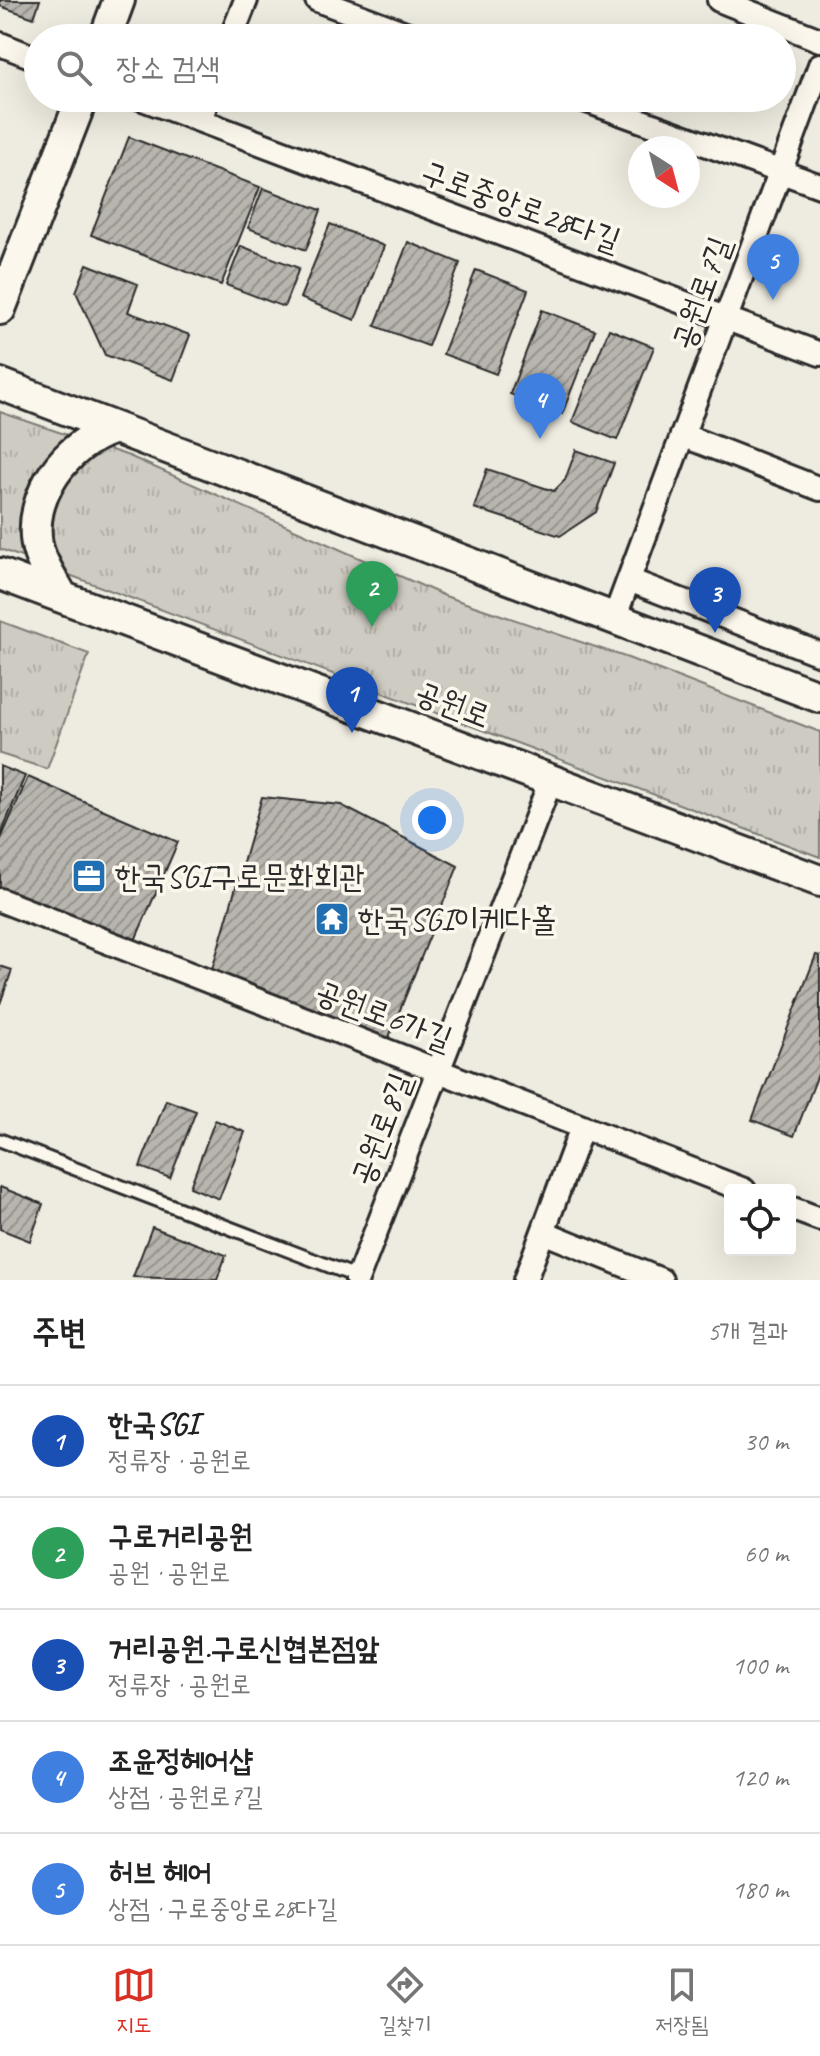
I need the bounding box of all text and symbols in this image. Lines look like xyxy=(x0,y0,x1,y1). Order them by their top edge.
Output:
search box xyxy=(24,24,796,112)
icon: search xyxy=(52,46,96,90)
text: 장소 검색 xyxy=(116,49,220,87)
north arrow xyxy=(628,136,700,208)
street label: 구로중앙로28다길 xyxy=(416,151,626,261)
street label: 공원로7길 xyxy=(662,231,740,355)
pin: 5 xyxy=(747,234,799,300)
pin: 4 xyxy=(514,373,566,439)
pin: 2 xyxy=(346,561,398,627)
pin: 3 xyxy=(689,567,741,633)
pin: 1 xyxy=(326,667,378,733)
street label: 공원로 xyxy=(410,671,496,737)
your location xyxy=(412,800,452,840)
place label: 한국SGI구로문화회관 xyxy=(115,856,365,897)
office icon: 한국SGI구로문화회관 xyxy=(70,857,108,895)
place label: 한국SGI이케다홀 xyxy=(358,899,556,940)
temple icon: 한국SGI이케다홀 xyxy=(313,900,351,938)
street label: 공원로6가길 xyxy=(310,970,458,1060)
street label: 공원로8길 xyxy=(341,1067,421,1191)
map controls xyxy=(724,1184,796,1256)
button: locate xyxy=(724,1184,796,1256)
text: 주변 xyxy=(32,1310,87,1353)
text: 5개 결과 xyxy=(707,1315,788,1348)
text: 한국SGI xyxy=(108,1405,198,1443)
text: 1 xyxy=(52,1425,64,1458)
text: 30 m xyxy=(744,1425,788,1458)
text: 정류장 · 공원로 xyxy=(108,1444,251,1477)
text: 구로거리공원 xyxy=(108,1517,253,1555)
text: 2 xyxy=(52,1537,64,1570)
text: 60 m xyxy=(744,1537,788,1570)
text: 공원 · 공원로 xyxy=(108,1556,230,1589)
text: 거리공원.구로신협본점앞 xyxy=(108,1629,380,1667)
text: 3 xyxy=(52,1649,64,1682)
text: 100 m xyxy=(732,1649,788,1682)
text: 정류장 · 공원로 xyxy=(108,1668,251,1701)
text: 조윤정헤어샵 xyxy=(108,1741,253,1779)
text: 4 xyxy=(52,1761,64,1794)
text: 120 m xyxy=(732,1761,788,1794)
text: 상점 · 공원로7길 xyxy=(108,1780,263,1813)
text: 허브 헤어 xyxy=(108,1853,212,1891)
text: 5 xyxy=(52,1873,64,1906)
text: 180 m xyxy=(732,1873,788,1906)
text: 상점 · 구로중앙로28다길 xyxy=(108,1892,337,1925)
tab: 지도 xyxy=(112,1963,156,2039)
tab: 길찾기 xyxy=(379,1963,432,2039)
tab: 저장됨 xyxy=(655,1963,708,2039)

